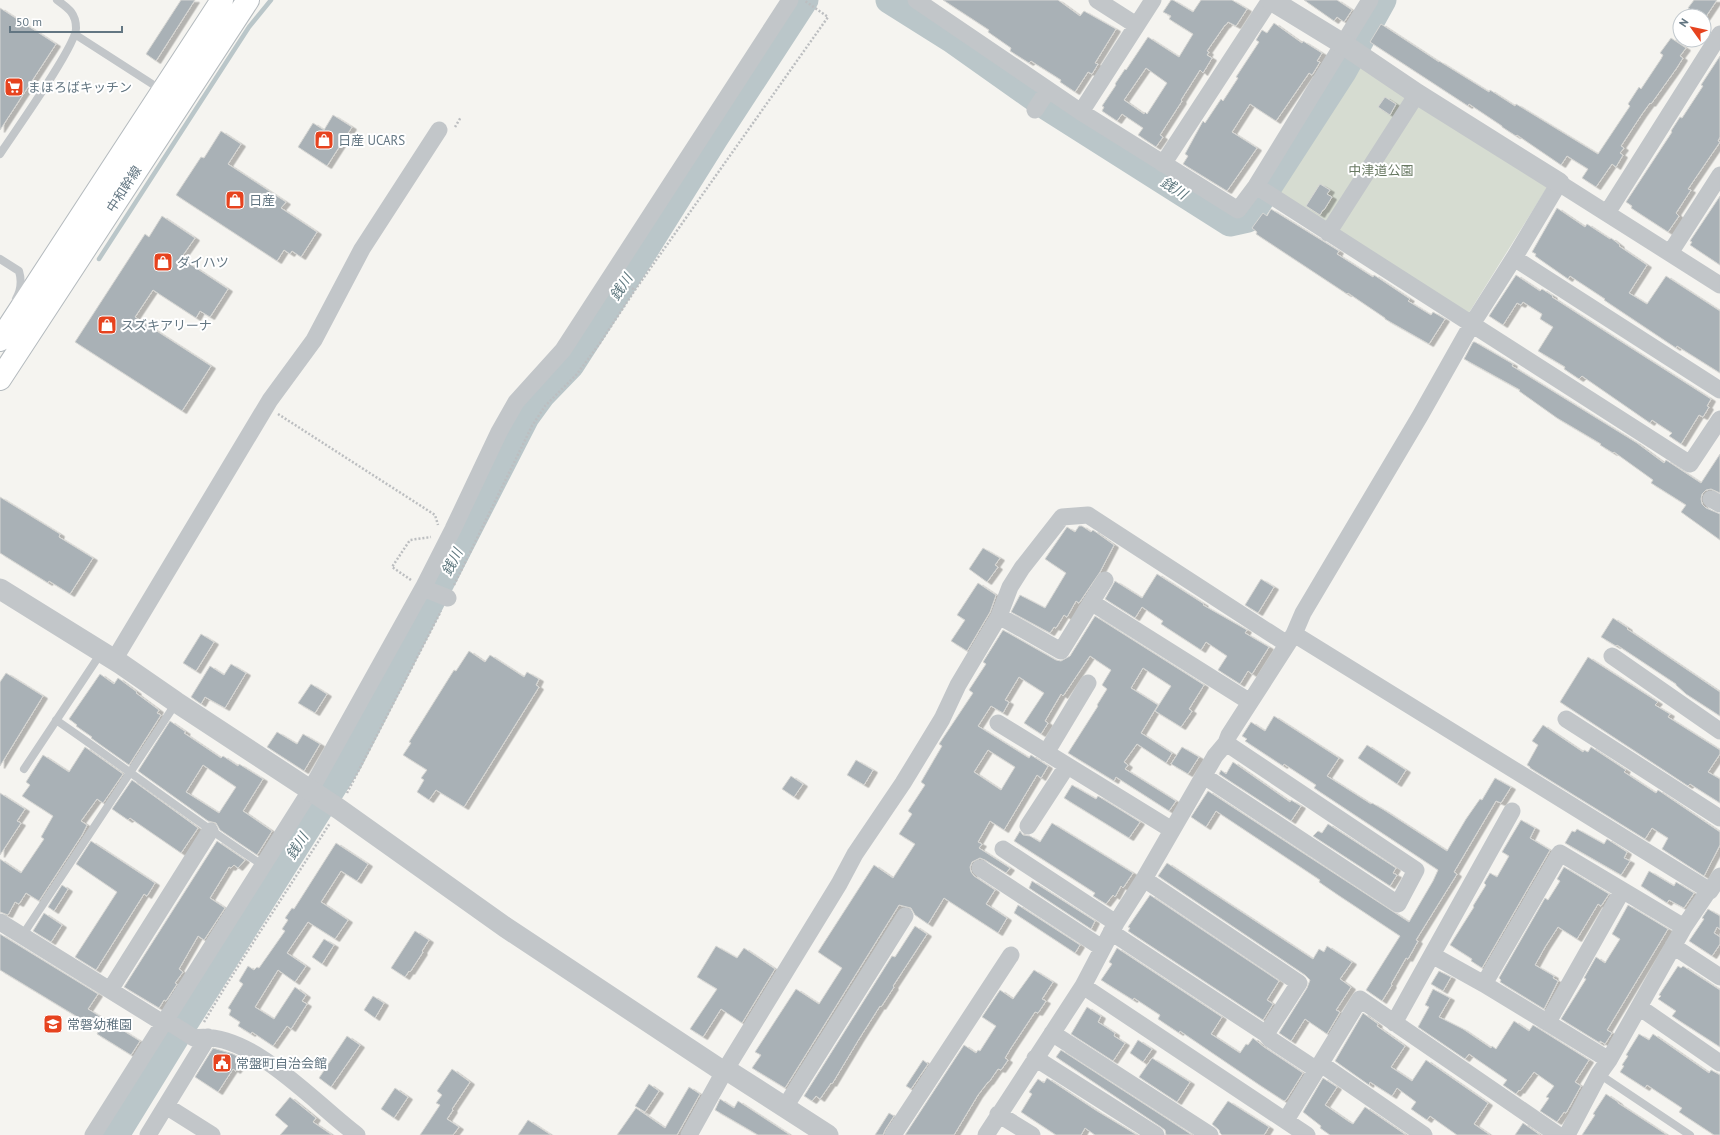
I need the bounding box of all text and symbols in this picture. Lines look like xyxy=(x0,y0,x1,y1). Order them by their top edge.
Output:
scale bar xyxy=(10,8,122,34)
north arrow xyxy=(1672,8,1712,48)
text: 50 m xyxy=(16,14,42,29)
text: N xyxy=(1676,16,1691,29)
supermarket icon: まほろばキッチン xyxy=(3,76,25,98)
place label: まほろばキッチン xyxy=(28,79,132,96)
shop icon: 日産 UCARS xyxy=(313,129,335,151)
place label: 日産 UCARS xyxy=(338,132,405,149)
park label: 中津道公園 xyxy=(1348,162,1414,179)
street label: 中和幹線 xyxy=(103,163,145,215)
water label: 銭川 xyxy=(1157,173,1192,204)
shop icon: 日産 xyxy=(224,189,246,211)
place label: 日産 xyxy=(249,192,275,209)
shop icon: ダイハツ xyxy=(152,251,174,273)
place label: ダイハツ xyxy=(177,254,229,271)
water label: 銭川 xyxy=(606,269,637,304)
shop icon: スズキアリーナ xyxy=(96,314,118,336)
place label: スズキアリーナ xyxy=(121,317,212,334)
water label: 銭川 xyxy=(438,544,467,579)
water label: 銭川 xyxy=(282,828,313,863)
school or university icon: 常磐幼稚園 xyxy=(42,1013,64,1035)
place label: 常磐幼稚園 xyxy=(67,1016,132,1033)
public building icon: 常盤町自治会館 xyxy=(211,1052,233,1074)
place label: 常盤町自治会館 xyxy=(236,1055,327,1072)

